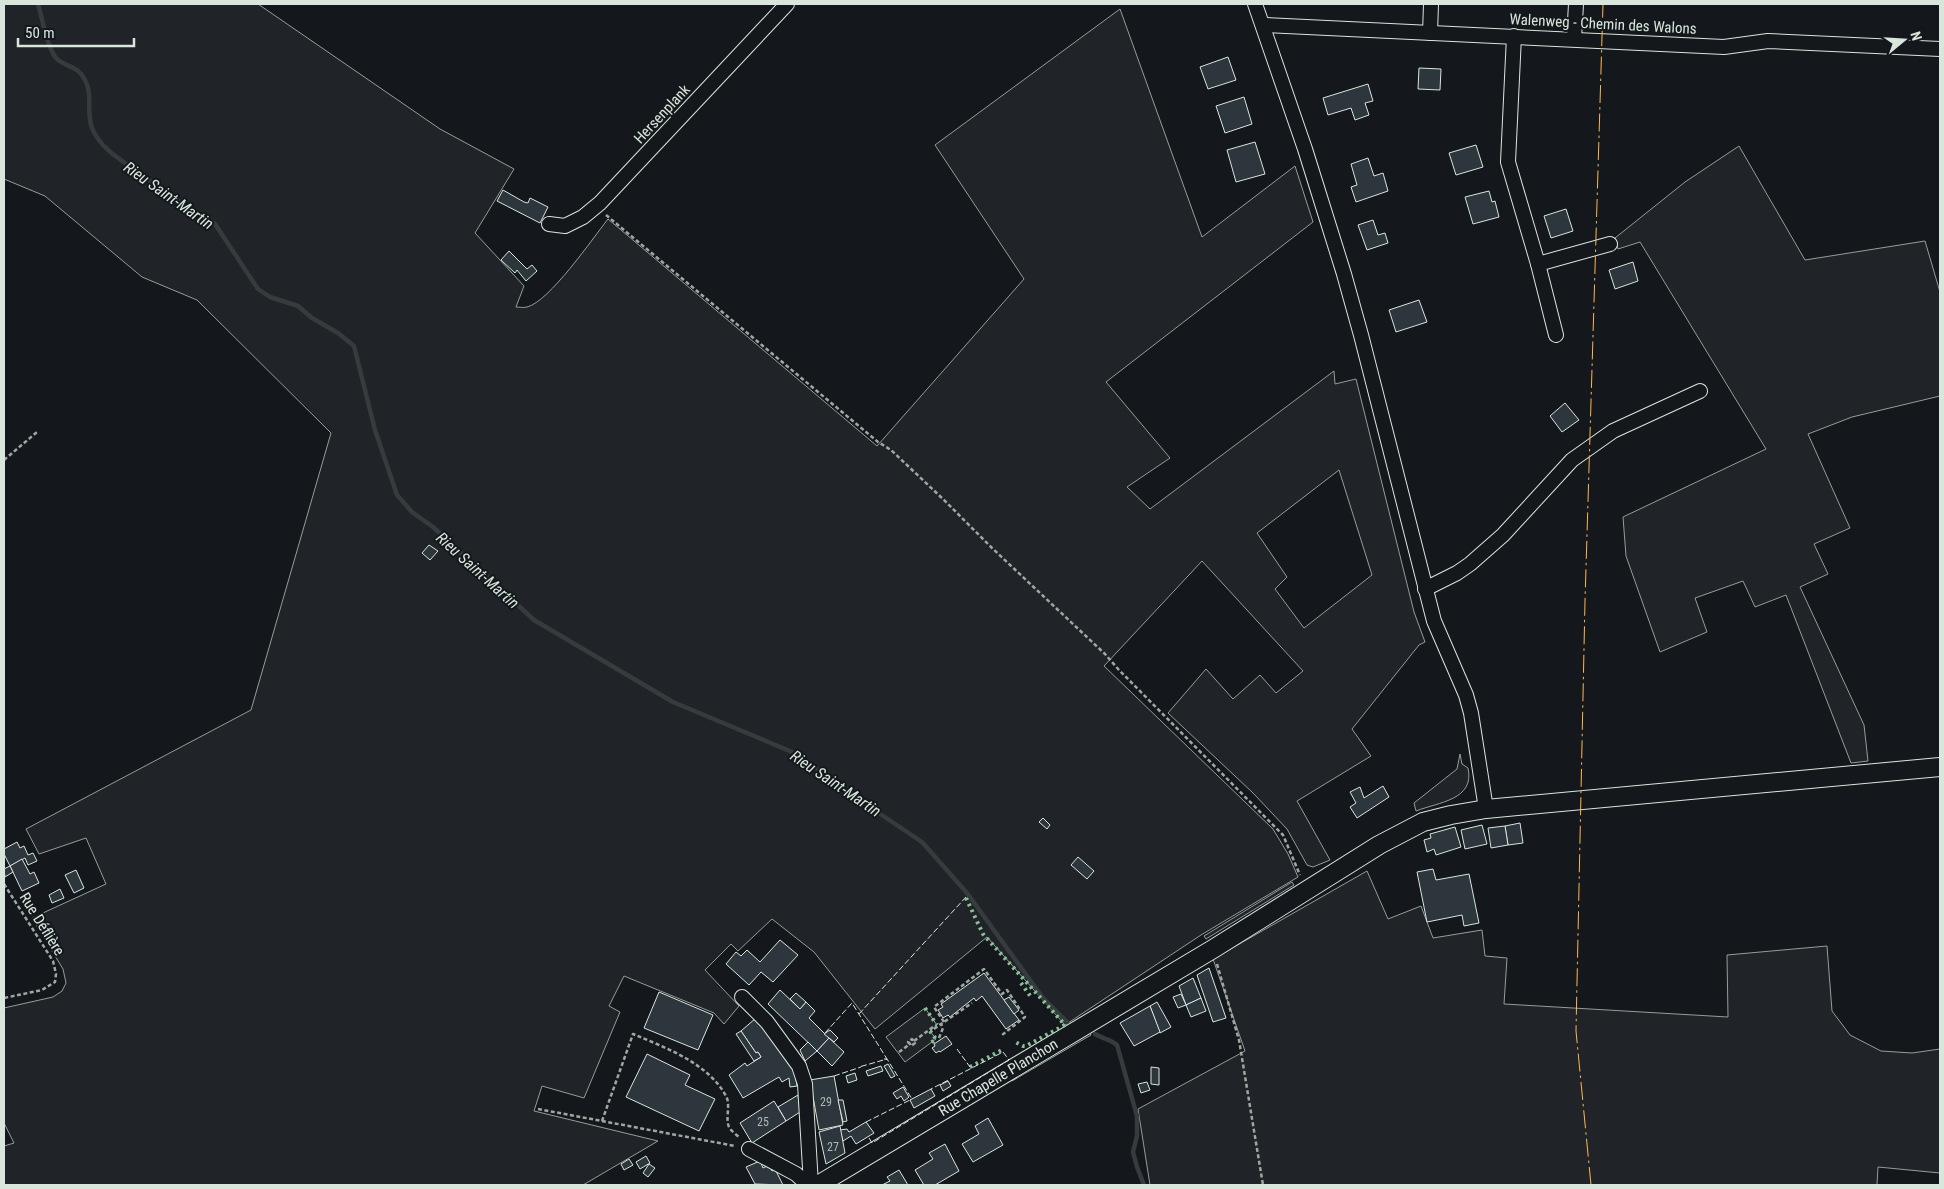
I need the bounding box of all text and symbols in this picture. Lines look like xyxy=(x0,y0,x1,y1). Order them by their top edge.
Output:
street label: Walenweg - Chemin des Walons xyxy=(1509,10,1697,38)
scale bar xyxy=(18,15,134,47)
north arrow xyxy=(1879,15,1929,65)
text: 50 m xyxy=(25,24,55,42)
text: N xyxy=(1907,29,1925,43)
street label: Hersenplank xyxy=(630,81,694,147)
water label: Rieu Saint-Martin xyxy=(120,157,217,233)
water label: Rieu Saint-Martin xyxy=(432,528,523,613)
water label: Rieu Saint-Martin xyxy=(787,746,885,821)
street label: Rue Déflière xyxy=(16,889,68,959)
street label: Rue Chapelle Planchon xyxy=(935,1035,1061,1120)
house number: 29 xyxy=(820,1095,832,1109)
house number: 25 xyxy=(757,1115,769,1129)
house number: 27 xyxy=(827,1140,839,1154)

